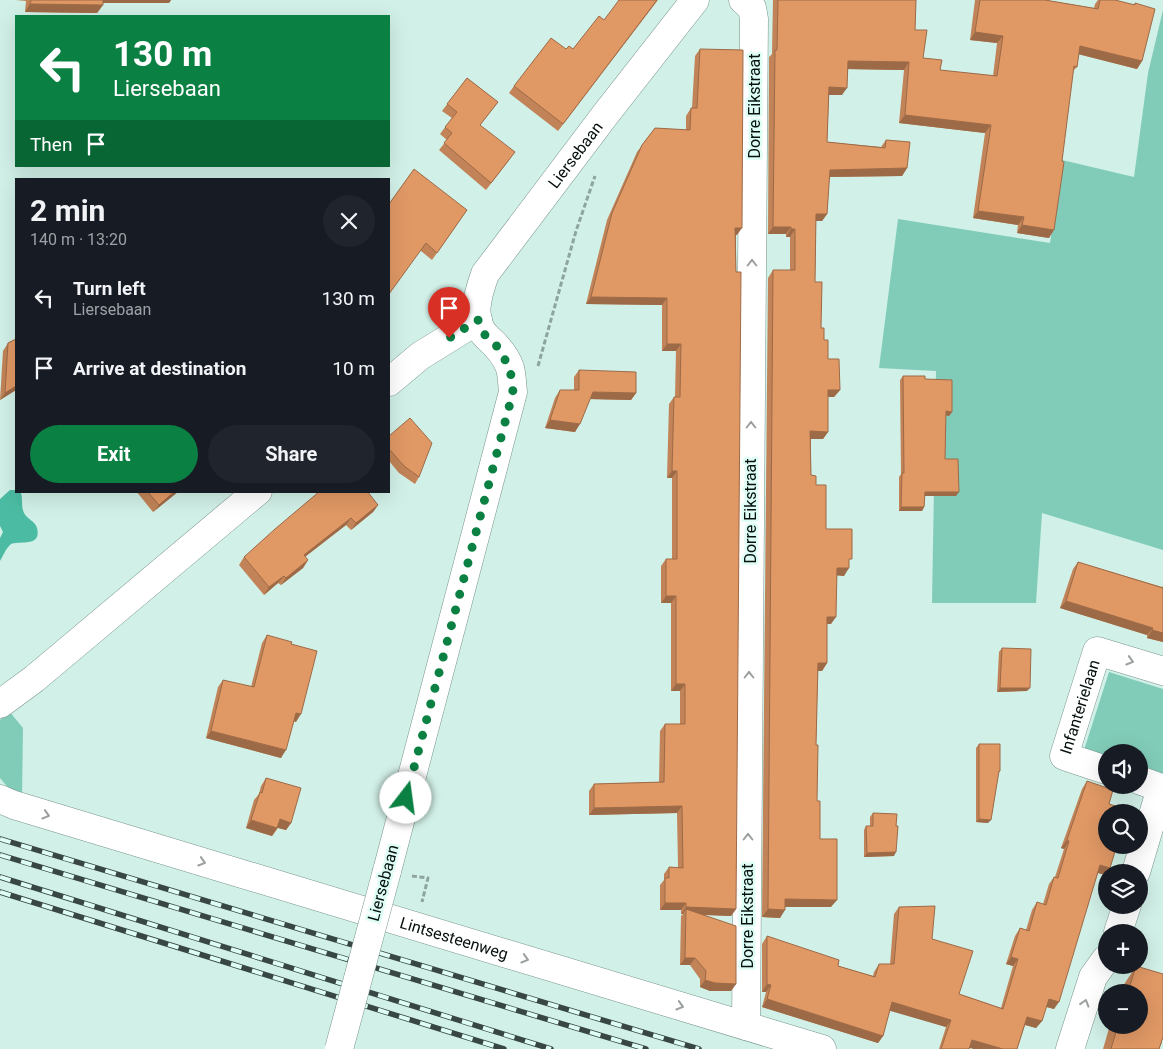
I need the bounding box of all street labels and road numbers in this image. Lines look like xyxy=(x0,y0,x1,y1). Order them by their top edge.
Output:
street label: Dorre Eikstraat xyxy=(745,53,764,159)
street label: Liersebaan xyxy=(544,118,606,192)
street label: Dorre Eikstraat xyxy=(741,458,760,564)
street label: Infanterielaan xyxy=(1056,657,1103,756)
street label: Liersebaan xyxy=(364,843,402,923)
street label: Dorre Eikstraat xyxy=(738,863,757,969)
street label: Lintsesteenweg xyxy=(398,913,511,963)

